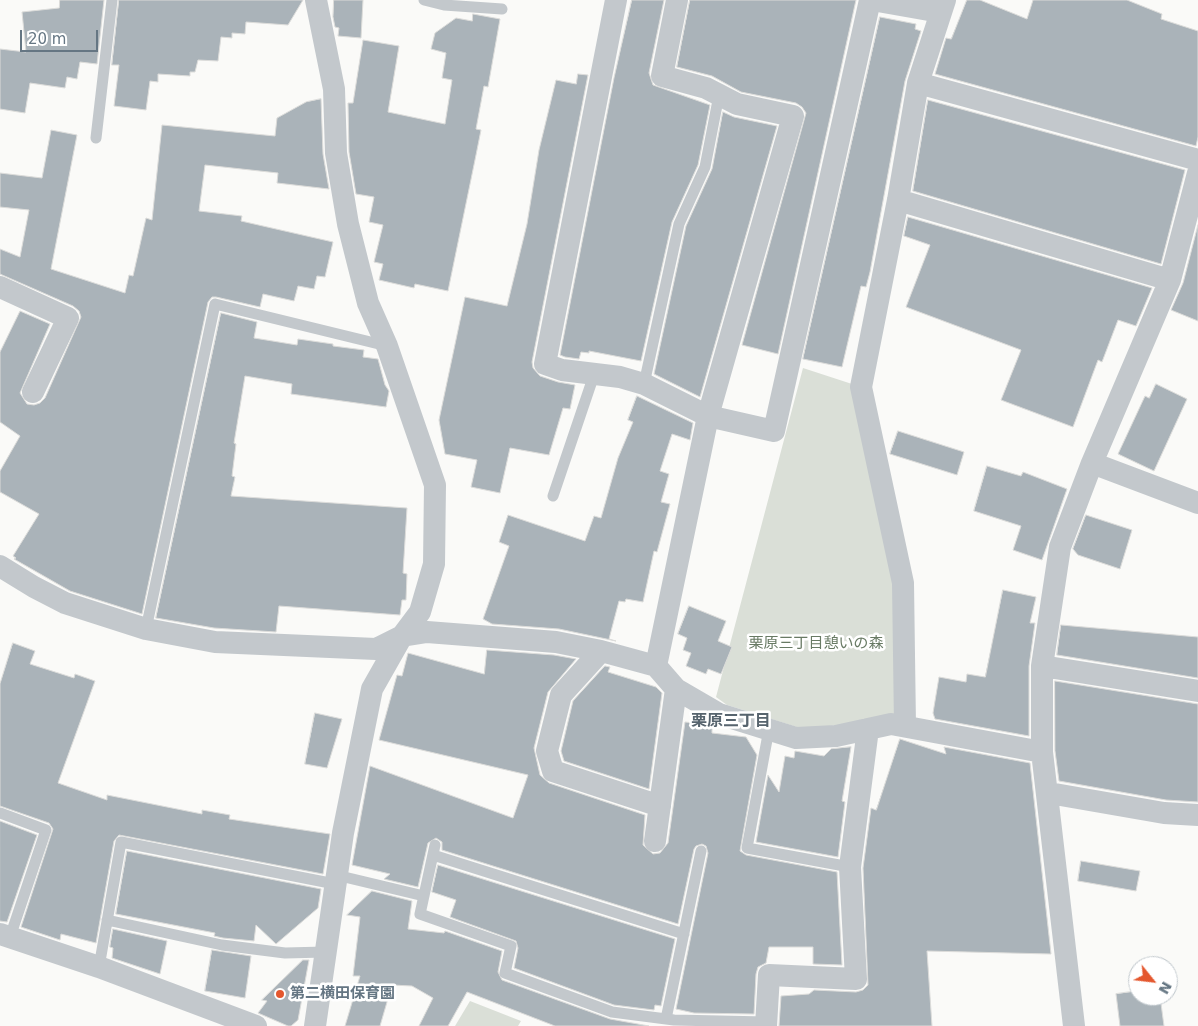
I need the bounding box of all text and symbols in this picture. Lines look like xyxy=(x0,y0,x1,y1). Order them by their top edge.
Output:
scale bar xyxy=(22,20,100,52)
text: 20 m xyxy=(28,30,66,48)
park label: 栗原三丁目憩いの森 xyxy=(749,635,883,653)
district label: 栗原三丁目 xyxy=(691,712,771,732)
north arrow xyxy=(1128,956,1178,1006)
text: N xyxy=(1155,979,1175,997)
place label: 第二横田保育園 xyxy=(290,985,395,1003)
marker: 第二横田保育園 xyxy=(274,988,286,1000)

